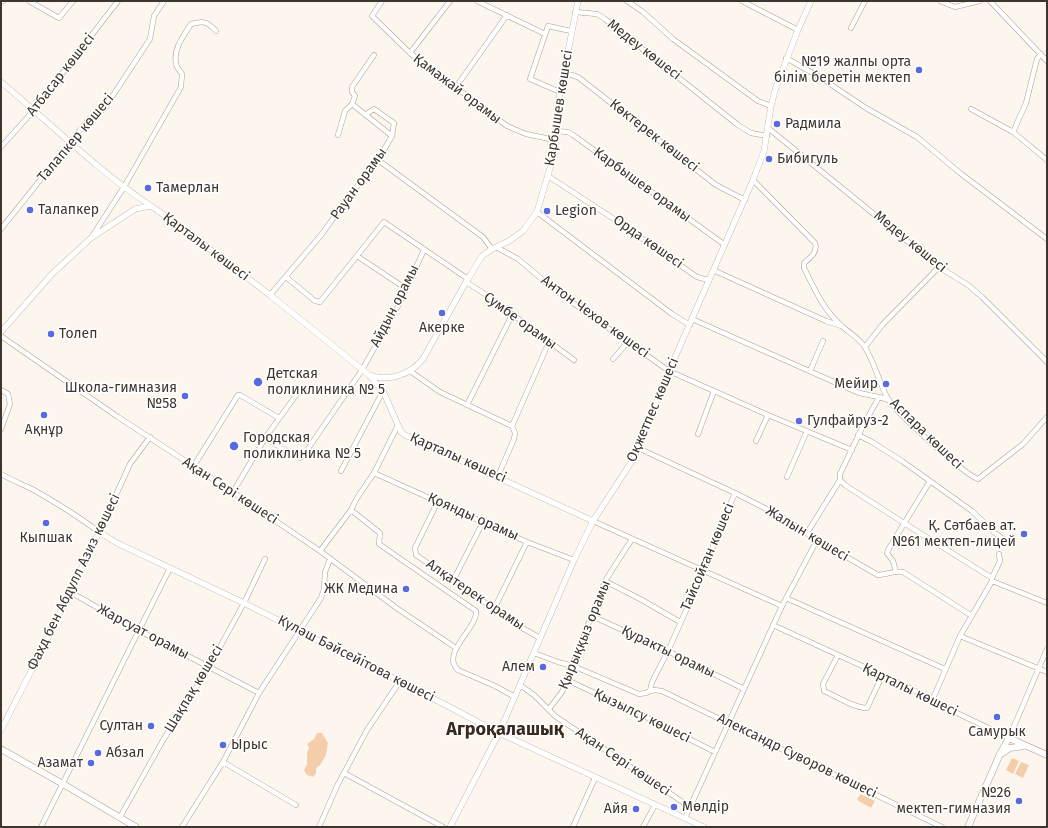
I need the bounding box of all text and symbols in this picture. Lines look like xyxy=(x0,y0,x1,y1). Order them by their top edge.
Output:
street label: Медеу көшесі xyxy=(604,16,684,84)
street label: Атбасар көшесі xyxy=(23,30,99,120)
street label: Карбышев көшесі xyxy=(542,49,576,167)
street label: Қамажай орамы xyxy=(410,50,504,128)
place label: №19 жалпы орта білім беретін мектеп xyxy=(774,54,911,86)
marker: №19 жалпы орта білім беретін мектеп xyxy=(914,65,924,75)
street label: Талапкер көшесі xyxy=(34,91,118,185)
street label: Көктерек көшесі xyxy=(606,96,702,176)
place label: Радмила xyxy=(785,116,841,132)
marker: Радмила xyxy=(772,119,782,129)
street label: Карбышев орамы xyxy=(590,144,694,226)
street label: Рауан орамы xyxy=(327,145,391,223)
place label: Бибигуль xyxy=(777,151,838,167)
marker: Бибигуль xyxy=(764,154,774,164)
place label: Тамерлан xyxy=(156,180,219,196)
marker: Тамерлан xyxy=(143,183,153,193)
place label: Талапкер xyxy=(38,202,99,218)
place label: Legion xyxy=(555,203,597,219)
marker: Талапкер xyxy=(25,205,35,215)
marker: Legion xyxy=(542,206,552,216)
street label: Медеу көшесі xyxy=(870,207,950,277)
street label: Қарталы көшесі xyxy=(159,209,253,285)
street label: Орда көшесі xyxy=(610,212,686,272)
street label: Айдын орамы xyxy=(367,262,423,350)
street label: Антон Чехов көшесі xyxy=(538,272,652,362)
street label: Сумбе орамы xyxy=(480,289,560,353)
marker: Акерке xyxy=(437,308,447,318)
place label: Акерке xyxy=(419,320,465,336)
place label: Толеп xyxy=(59,326,97,342)
marker: Толеп xyxy=(46,329,56,339)
street label: Оқжетпес көшесі xyxy=(623,355,683,465)
place label: Детская поликлиника № 5 xyxy=(267,366,385,398)
marker: Детская поликлиника № 5 xyxy=(252,376,264,388)
place label: Мейир xyxy=(834,376,878,392)
marker: Мейир xyxy=(881,379,891,389)
place label: Школа-гимназия №58 xyxy=(65,380,177,412)
marker: Школа-гимназия №58 xyxy=(180,391,190,401)
street label: Аспара көшесі xyxy=(886,395,966,473)
marker: Ақнұр xyxy=(39,410,49,420)
place label: Гулфайруз-2 xyxy=(807,413,889,429)
marker: Гулфайруз-2 xyxy=(794,416,804,426)
place label: Ақнұр xyxy=(25,422,63,438)
street label: Қарталы көшесі xyxy=(407,429,509,487)
place label: Городская поликлиника № 5 xyxy=(243,430,361,462)
marker: Городская поликлиника № 5 xyxy=(228,440,240,452)
street label: Ақан Сері көшесі xyxy=(179,454,281,528)
street label: Қоянды орамы xyxy=(425,489,521,545)
street label: Фахд бен Абдулл Азиз көшесі xyxy=(24,491,124,673)
street label: Тайсойған көшесі xyxy=(678,501,738,613)
street label: Жалын көшесі xyxy=(762,503,852,565)
marker: Кыпшак xyxy=(41,518,51,528)
place label: Қ. Сәтбаев ат. №61 мектеп-лицей xyxy=(892,518,1016,550)
marker: Қ. Сәтбаев ат. №61 мектеп-лицей xyxy=(1019,529,1029,539)
place label: Кыпшак xyxy=(20,530,72,546)
street label: Алқатерек орамы xyxy=(423,556,527,634)
street label: Қырыққыз орамы xyxy=(555,578,615,692)
place label: ЖК Медина xyxy=(324,581,398,597)
marker: ЖК Медина xyxy=(401,584,411,594)
street label: Жарсуат орамы xyxy=(94,601,192,663)
street label: Күләш Бәйсейітова көшесі xyxy=(275,612,437,706)
street label: Қуракты орамы xyxy=(618,622,718,682)
street label: Шақпақ көшесі xyxy=(161,642,227,736)
place label: Алем xyxy=(502,659,535,675)
street label: Қарталы көшесі xyxy=(860,660,960,720)
marker: Алем xyxy=(538,662,548,672)
street label: Қызылсу көшесі xyxy=(591,685,693,747)
street label: Александр Суворов көшесі xyxy=(714,710,880,802)
marker: Самурык xyxy=(992,712,1002,722)
place label: Султан xyxy=(99,718,143,734)
district label: Агроқалашық xyxy=(446,719,564,741)
marker: Султан xyxy=(146,721,156,731)
street label: Ақан Сері көшесі xyxy=(572,724,674,800)
place label: Самурык xyxy=(968,724,1026,740)
place label: Ырыс xyxy=(231,737,268,753)
marker: Ырыс xyxy=(218,740,228,750)
place label: Абзал xyxy=(106,745,144,761)
marker: Абзал xyxy=(93,748,103,758)
place label: Азамат xyxy=(37,755,83,771)
marker: Азамат xyxy=(86,758,96,768)
place label: №26 мектеп-гимназия xyxy=(896,785,1011,818)
marker: №26 мектеп-гимназия xyxy=(1014,796,1024,806)
place label: Мөлдiр xyxy=(682,799,729,815)
place label: Айя xyxy=(604,801,628,817)
marker: Мөлдiр xyxy=(669,802,679,812)
marker: Айя xyxy=(631,804,641,814)

